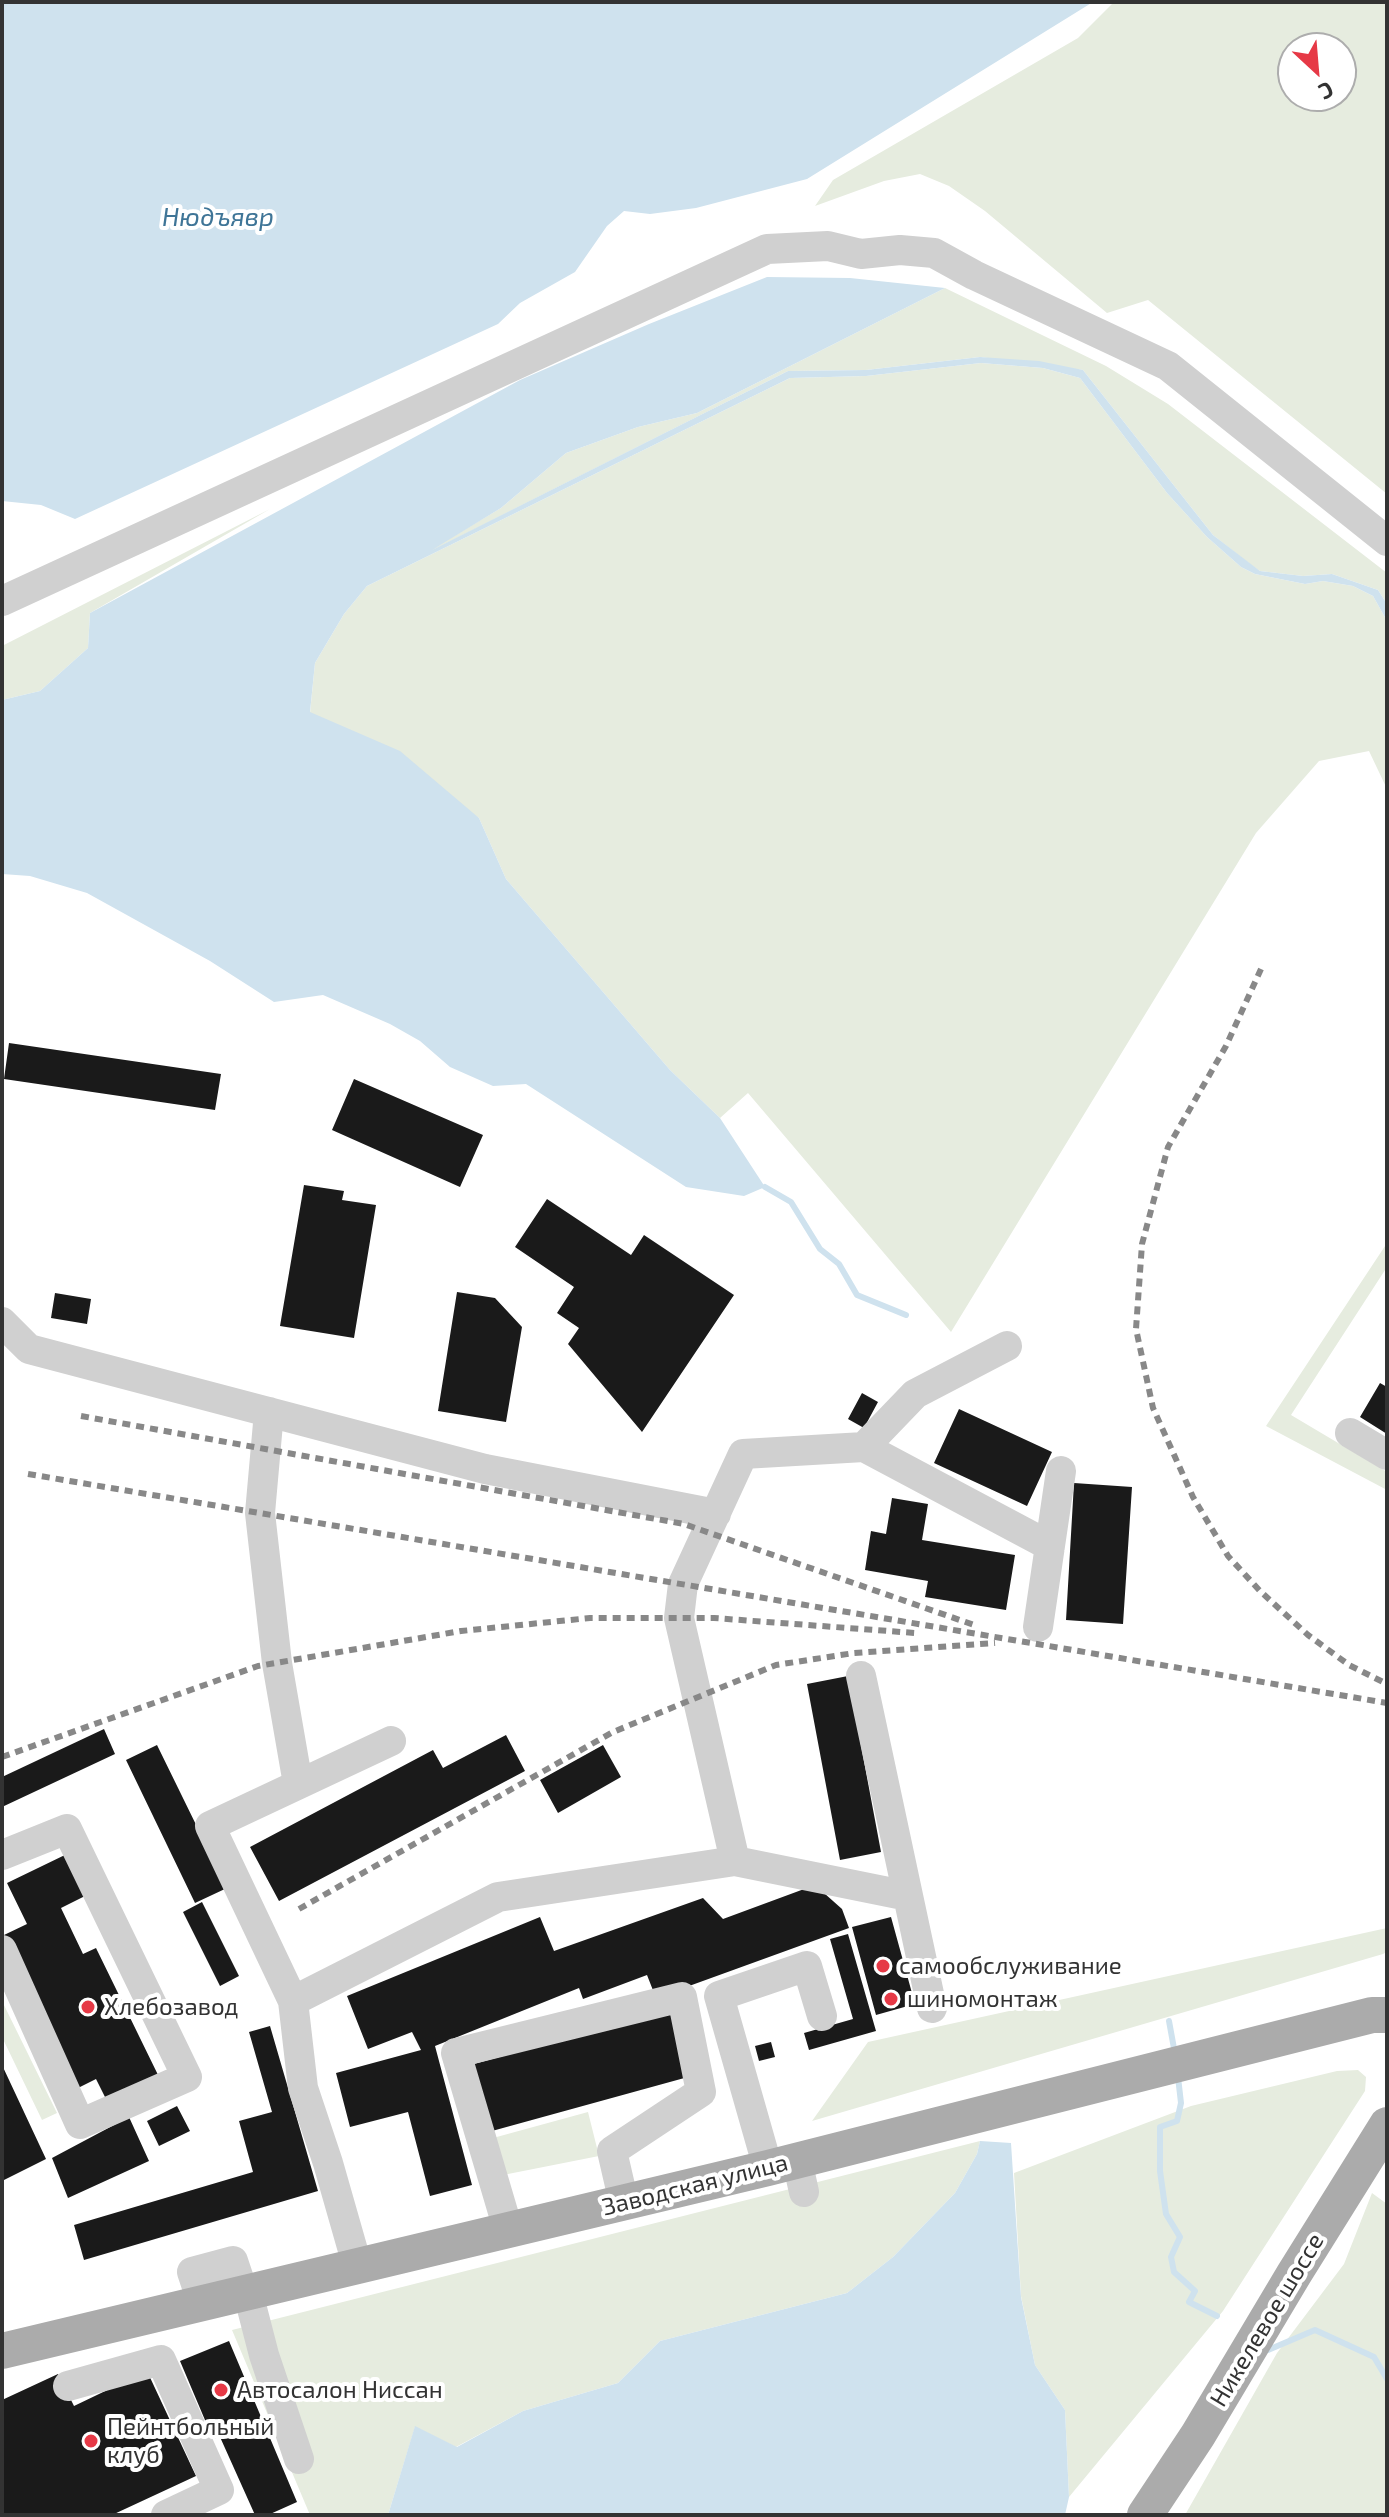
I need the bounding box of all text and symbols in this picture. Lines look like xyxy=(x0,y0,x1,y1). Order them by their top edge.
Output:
north arrow xyxy=(1277,32,1357,112)
text: С xyxy=(1315,77,1338,106)
water label: Нюдъявр xyxy=(162,201,274,233)
place label: самообслуживание xyxy=(899,1952,1122,1980)
marker: самообслуживание xyxy=(874,1957,892,1975)
place label: шиномонтаж xyxy=(907,1985,1058,2013)
marker: шиномонтаж xyxy=(882,1990,900,2008)
place label: Хлебозавод xyxy=(104,1993,238,2021)
marker: Хлебозавод xyxy=(79,1998,97,2016)
street label: Заводская улица xyxy=(599,2148,791,2222)
street label: Никелевое шоссе xyxy=(1204,2228,1330,2412)
place label: Автосалон Ниссан xyxy=(237,2376,443,2404)
marker: Автосалон Ниссан xyxy=(212,2381,230,2399)
place label: Пейнтбольный клуб xyxy=(107,2413,274,2469)
marker: Пейнтбольный клуб xyxy=(82,2432,100,2450)

